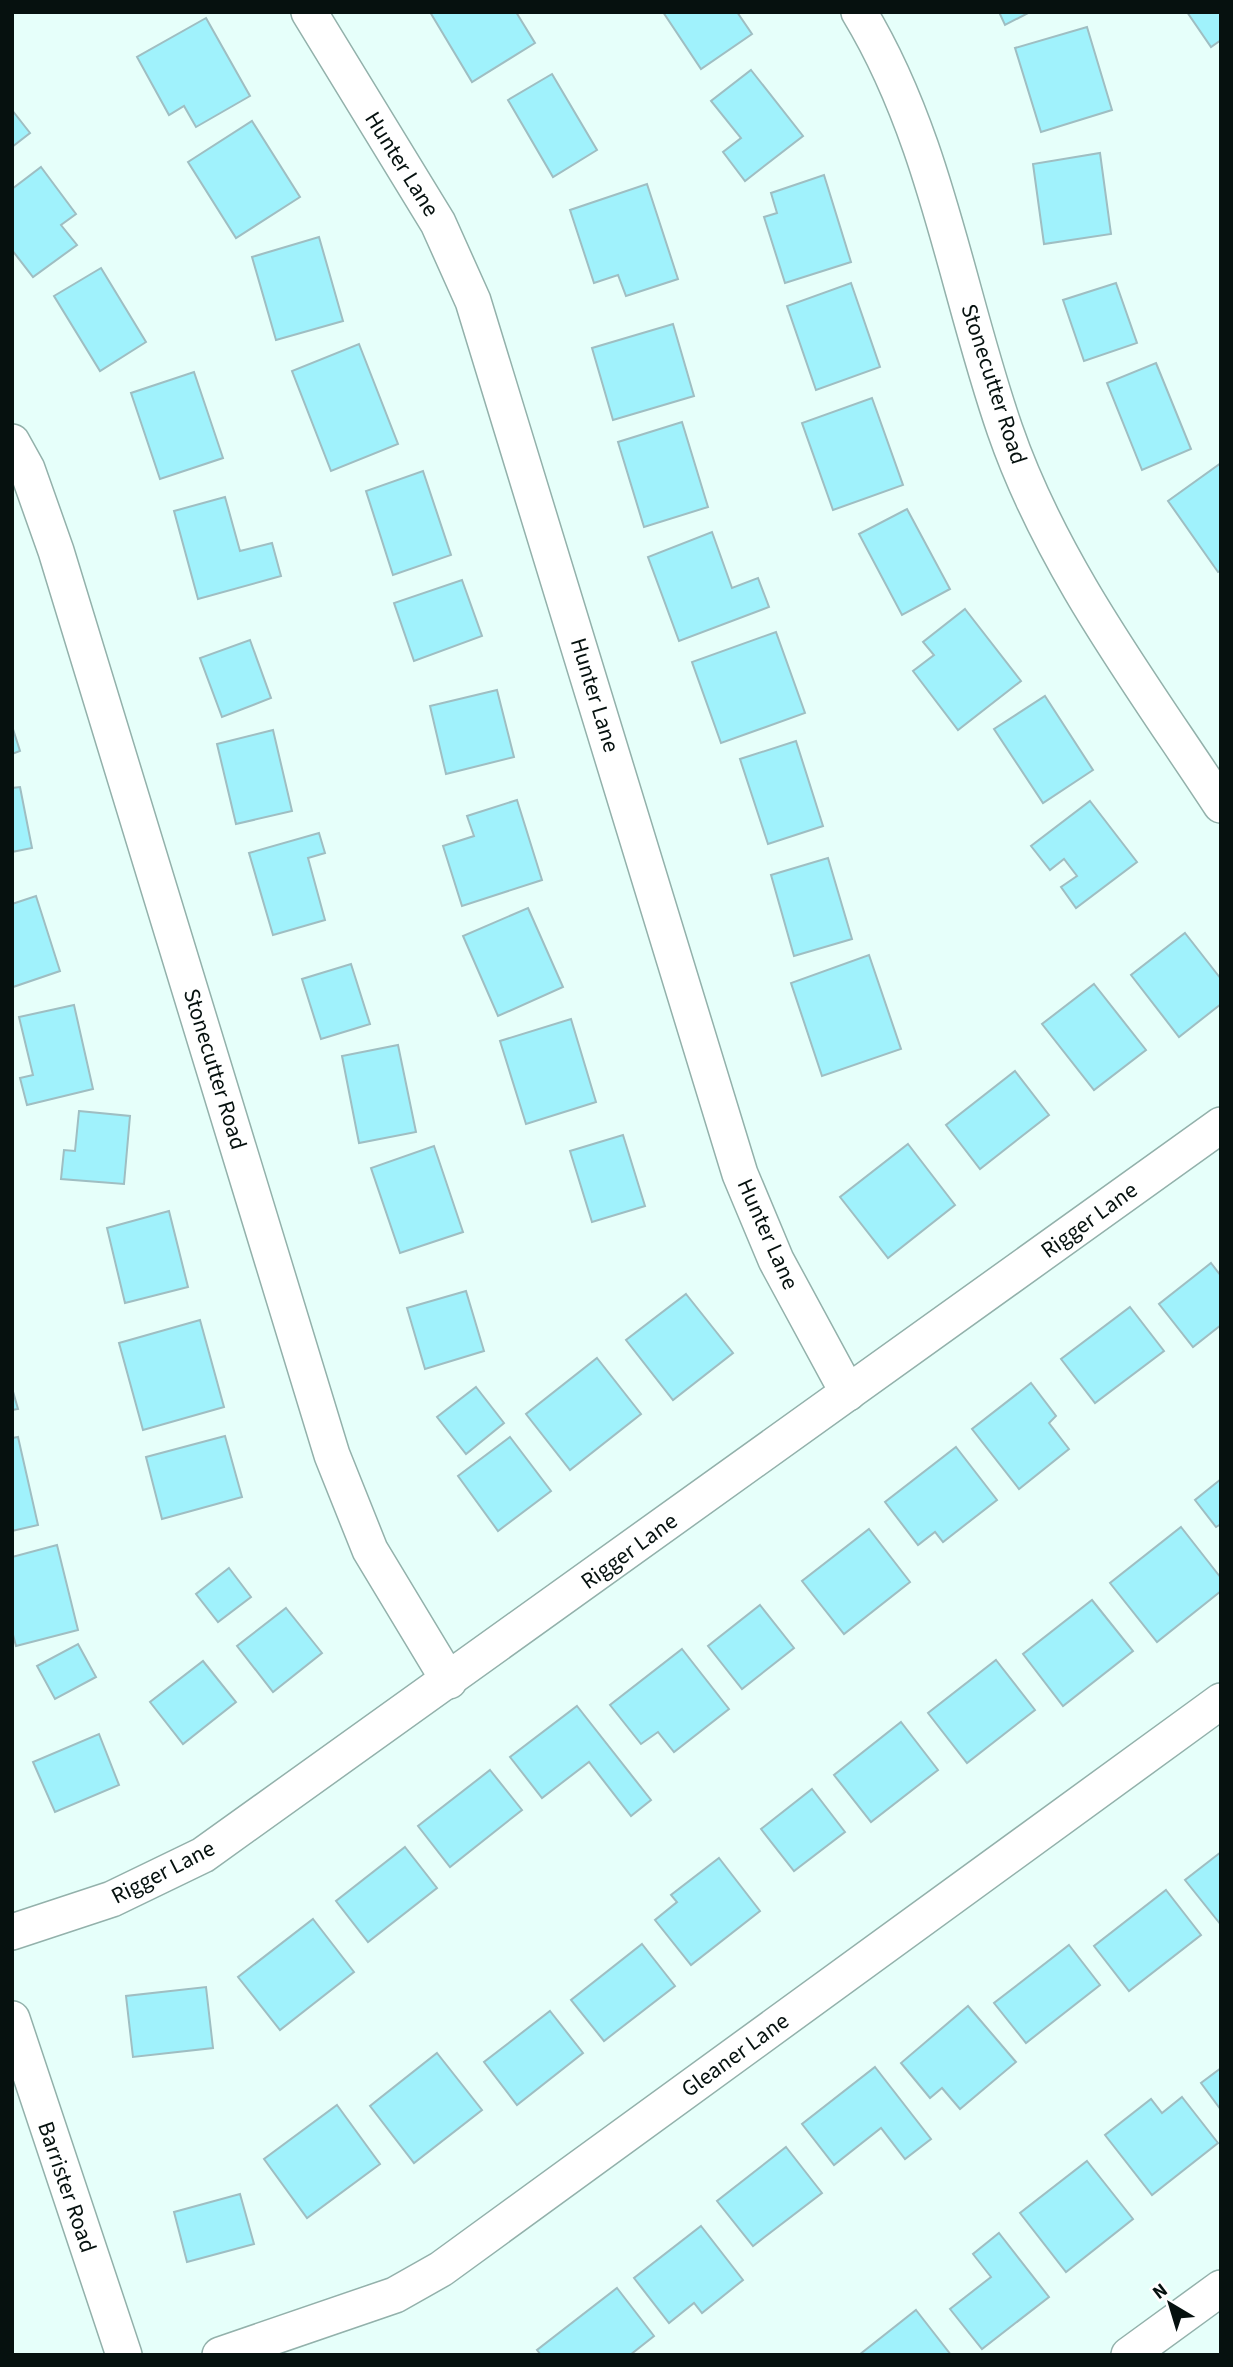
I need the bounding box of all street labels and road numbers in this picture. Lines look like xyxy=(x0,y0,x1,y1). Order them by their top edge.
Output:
street label: Hunter Lane xyxy=(357,105,447,223)
street label: Stonecutter Road xyxy=(953,300,1035,468)
street label: Hunter Lane xyxy=(562,634,628,756)
street label: Stonecutter Road xyxy=(175,984,255,1154)
street label: Hunter Lane xyxy=(729,1173,807,1295)
street label: Rigger Lane xyxy=(1034,1174,1144,1266)
street label: Rigger Lane xyxy=(574,1505,684,1597)
street label: Rigger Lane xyxy=(105,1832,221,1912)
street label: Gleaner Lane xyxy=(674,2005,796,2105)
street label: Barrister Road xyxy=(29,2117,105,2257)

